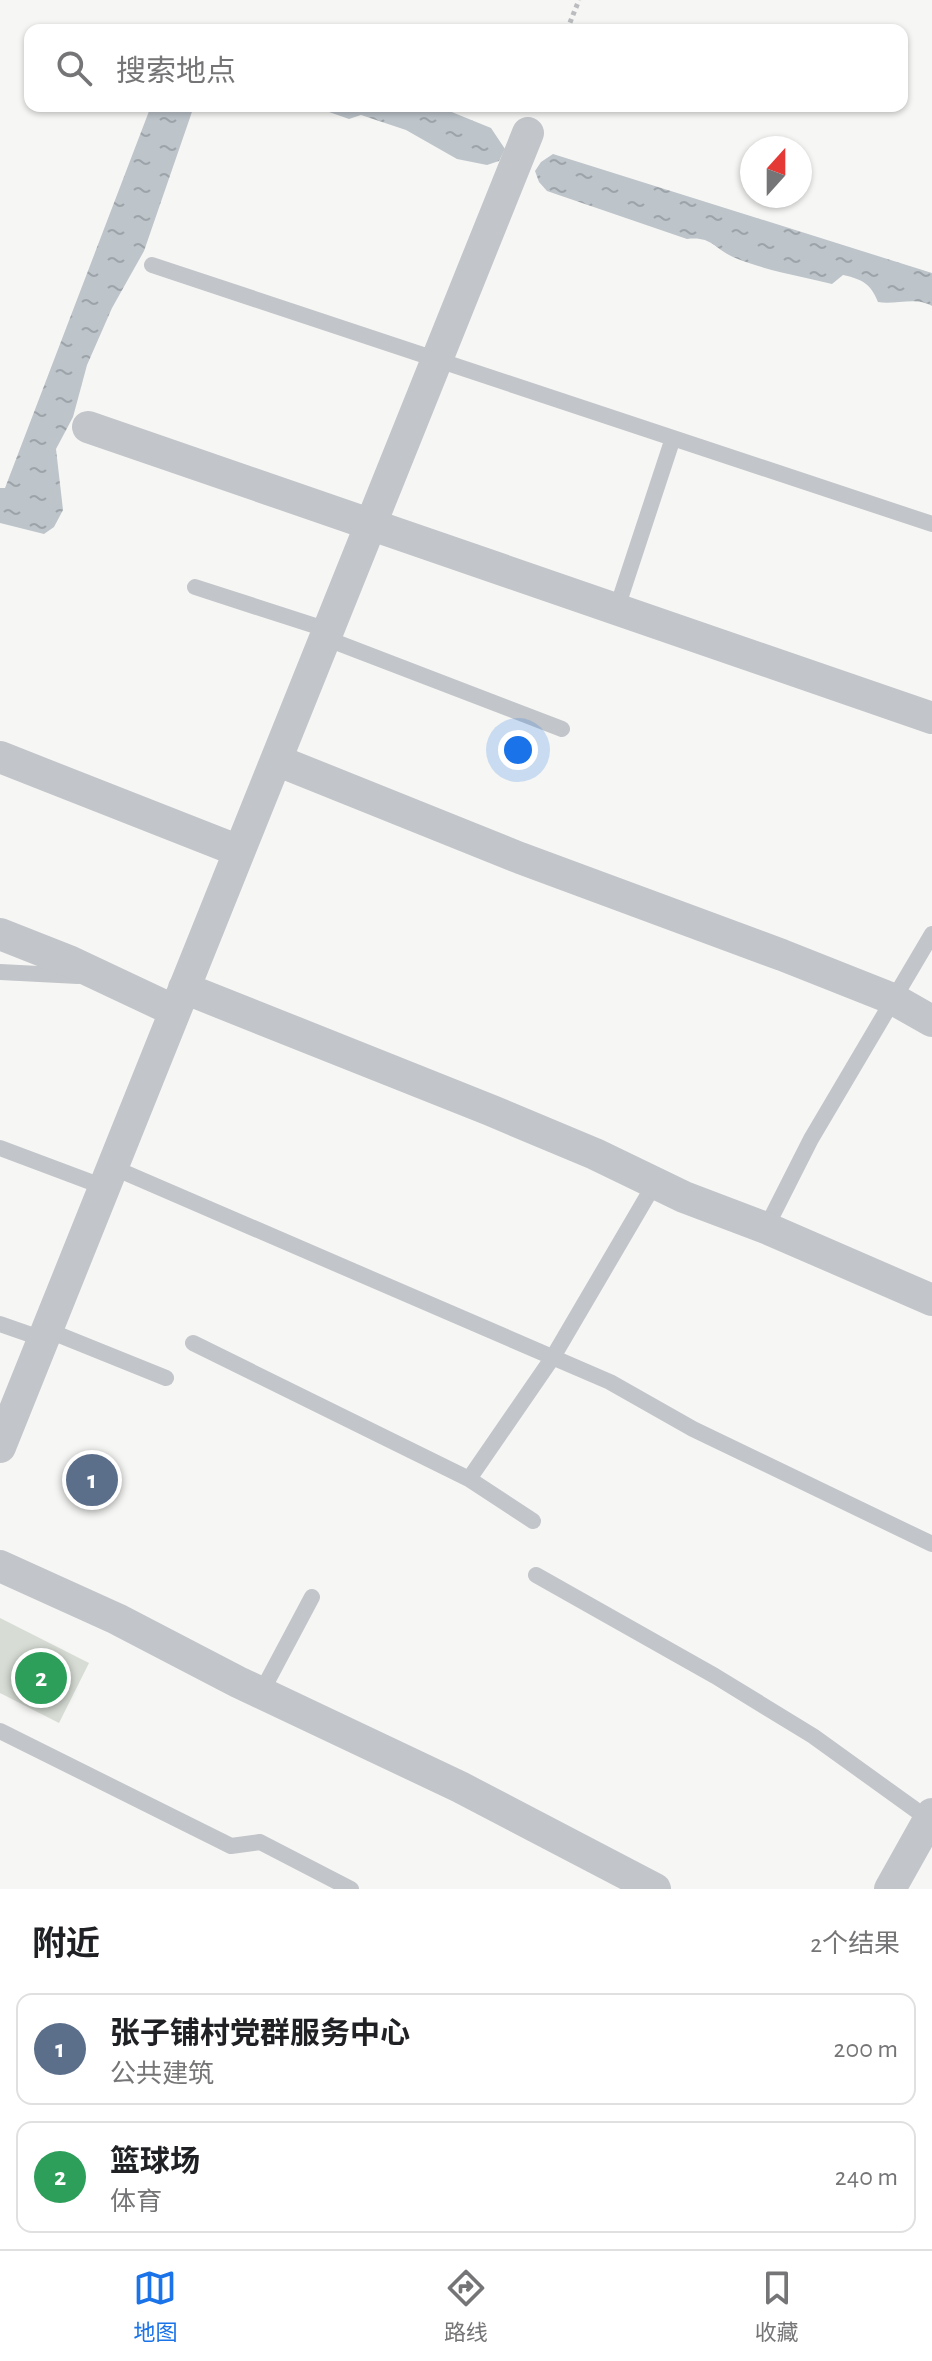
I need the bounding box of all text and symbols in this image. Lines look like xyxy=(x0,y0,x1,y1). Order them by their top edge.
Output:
search box xyxy=(24,24,908,112)
icon: search xyxy=(52,46,96,90)
text: 搜索地点 xyxy=(116,57,236,87)
north arrow xyxy=(740,136,812,208)
your location xyxy=(498,730,538,770)
pin: 1 xyxy=(66,1450,118,1510)
pin: 2 xyxy=(15,1648,67,1708)
text: 附近 xyxy=(32,1928,100,1962)
text: 2个结果 xyxy=(810,1931,900,1957)
text: 张子铺村党群服务中心 xyxy=(110,2019,410,2049)
text: 1 xyxy=(55,2036,65,2062)
text: 200 m xyxy=(834,2036,898,2062)
text: 公共建筑 xyxy=(110,2061,214,2087)
text: 篮球场 xyxy=(110,2147,200,2177)
text: 2 xyxy=(54,2164,66,2190)
text: 240 m xyxy=(835,2164,898,2190)
text: 体育 xyxy=(110,2189,162,2215)
tab: 地图 xyxy=(133,2266,177,2346)
tab: 路线 xyxy=(444,2266,488,2346)
tab: 收藏 xyxy=(755,2266,799,2346)

